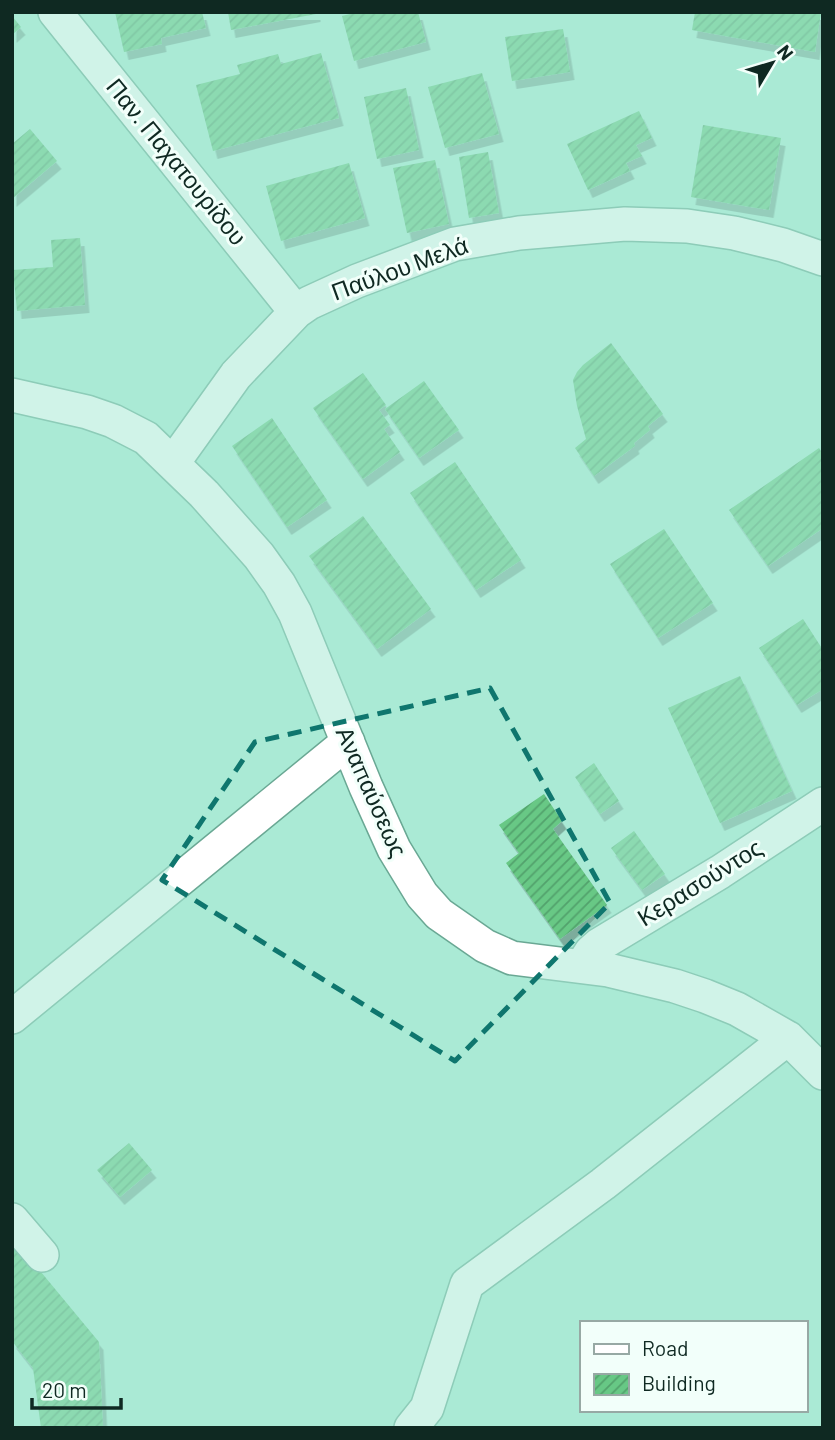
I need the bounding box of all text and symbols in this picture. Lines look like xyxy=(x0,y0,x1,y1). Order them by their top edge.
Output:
north arrow xyxy=(737,28,807,98)
text: N xyxy=(773,40,799,64)
street label: Παν. Παχατουρίδου xyxy=(101,72,253,250)
street label: Παύλου Μελά xyxy=(327,229,472,306)
street label: Αναπαύσεως xyxy=(331,722,414,861)
street label: Κερασούντος xyxy=(631,832,767,932)
legend xyxy=(580,1321,807,1412)
text: Road xyxy=(642,1335,688,1360)
scale bar xyxy=(32,1366,121,1410)
text: Building xyxy=(642,1370,716,1395)
text: 20 m xyxy=(42,1377,87,1402)

